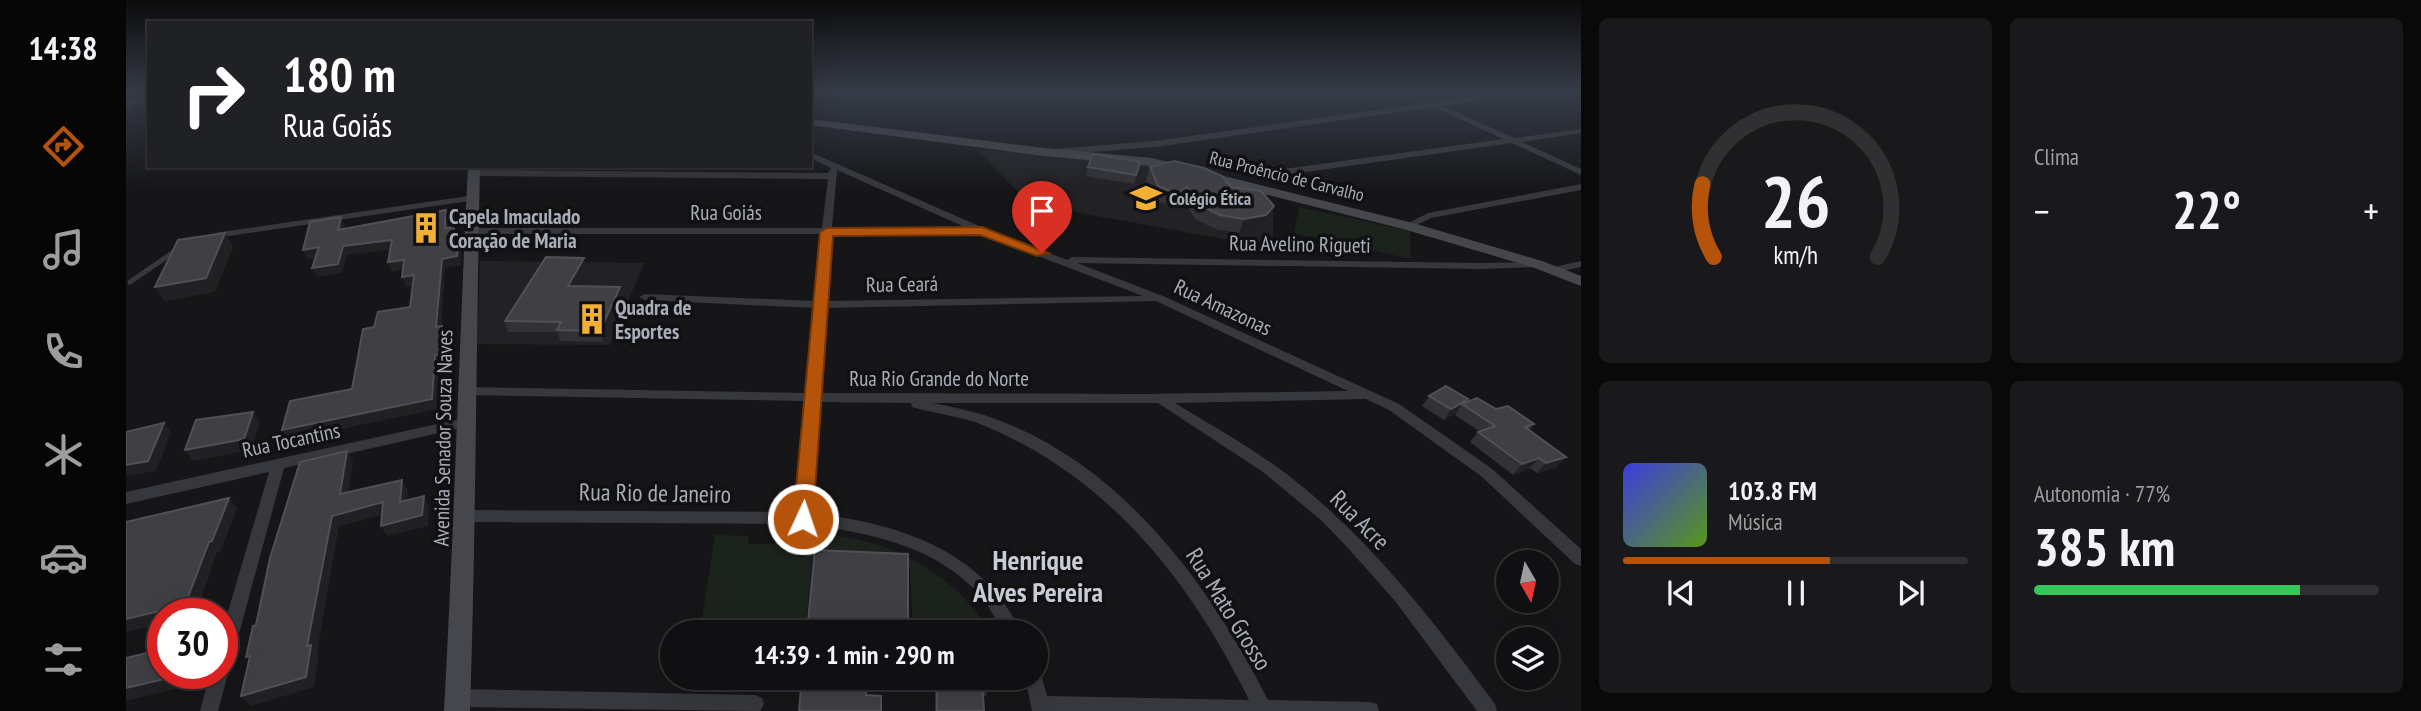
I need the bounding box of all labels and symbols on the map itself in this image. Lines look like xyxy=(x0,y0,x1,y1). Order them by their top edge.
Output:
street label: Rua Proêncio de Carvalho xyxy=(1207,146,1367,206)
pin xyxy=(1012,181,1072,253)
school or university icon: Colégio Ética xyxy=(1129,181,1163,215)
place label: Colégio Ética xyxy=(1169,187,1251,210)
street label: Rua Goiás xyxy=(690,199,762,226)
place label: Capela Imaculado Coração de Maria xyxy=(449,203,580,254)
building icon: Capela Imaculado Coração de Maria xyxy=(409,211,443,245)
street label: Rua Avelino Rigueti xyxy=(1229,229,1371,259)
street label: Rua Ceará xyxy=(866,270,938,298)
street label: Rua Amazonas xyxy=(1170,273,1276,341)
place label: Quadra de Esportes xyxy=(615,294,691,345)
building icon: Quadra de Esportes xyxy=(575,302,609,336)
street label: Avenida Senador Souza Naves xyxy=(428,329,458,547)
street label: Rua Rio Grande do Norte xyxy=(849,365,1029,392)
street label: Rua Tocantins xyxy=(240,416,342,464)
street label: Rua Rio de Janeiro xyxy=(579,476,731,510)
position arrow xyxy=(766,482,840,556)
street label: Rua Acre xyxy=(1324,484,1396,556)
district label: Henrique Alves Pereira xyxy=(972,541,1103,610)
street label: Rua Mato Grosso xyxy=(1179,542,1279,676)
north arrow xyxy=(1496,550,1559,612)
speed limit sign: 30 xyxy=(147,598,238,689)

